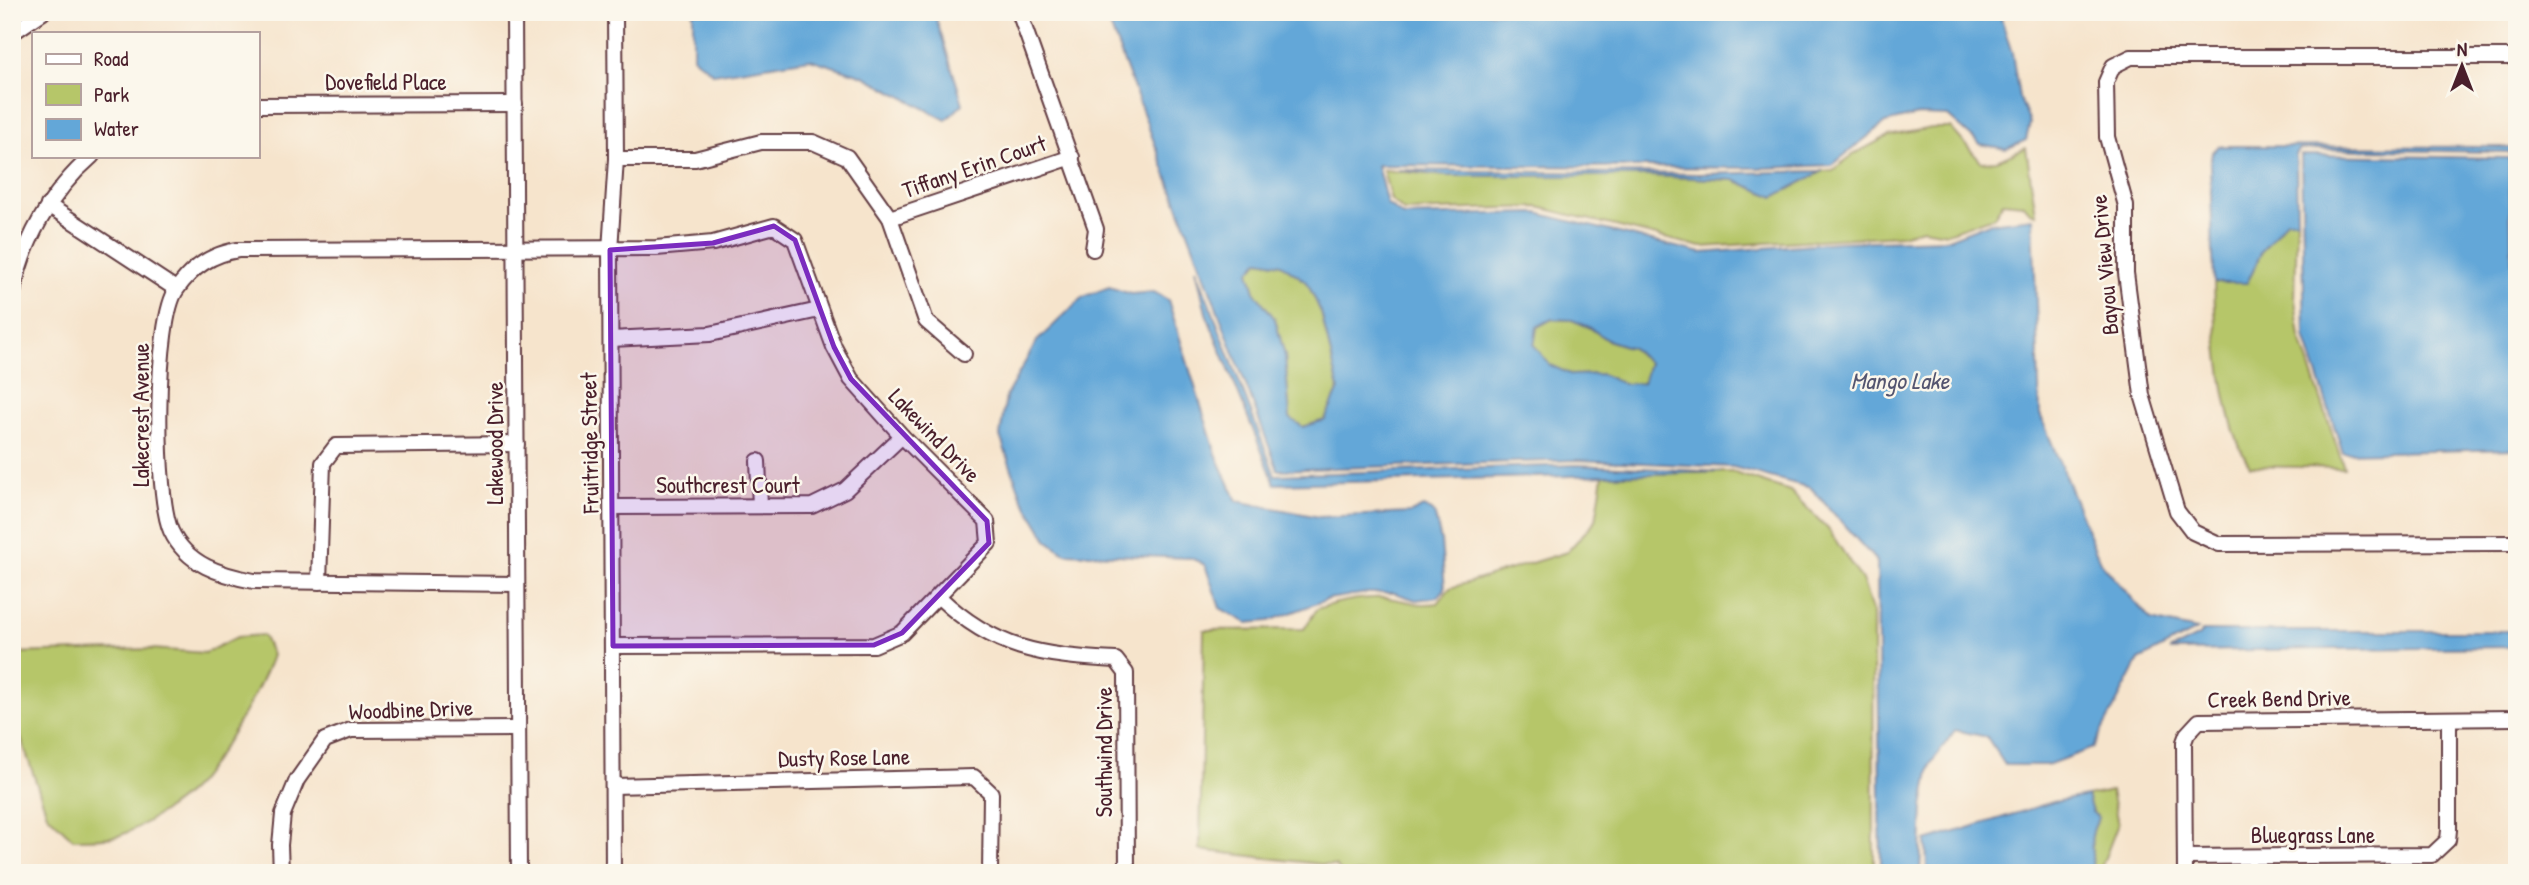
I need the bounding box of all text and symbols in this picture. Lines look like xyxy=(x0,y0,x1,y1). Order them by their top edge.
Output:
legend xyxy=(32,32,259,158)
north arrow xyxy=(2428,32,2498,102)
text: N xyxy=(2457,36,2467,62)
text: Road xyxy=(94,44,128,73)
street label: Dovefield Place xyxy=(325,66,447,97)
text: Park xyxy=(94,80,129,109)
text: Water xyxy=(94,114,139,143)
street label: Tiffany Erin Court xyxy=(898,127,1051,205)
street label: Bayou View Drive xyxy=(2082,194,2126,336)
street label: Lakecrest Avenue xyxy=(125,343,156,487)
water label: Mango Lake xyxy=(1851,364,1951,397)
street label: Fruitridge Street xyxy=(572,371,606,515)
street label: Lakewood Drive xyxy=(479,381,510,505)
street label: Lakewind Drive xyxy=(882,381,988,489)
street label: Southcrest Court xyxy=(656,469,801,500)
street label: Creek Bend Drive xyxy=(2207,681,2351,715)
street label: Southwind Drive xyxy=(1088,687,1119,817)
street label: Woodbine Drive xyxy=(348,691,474,727)
street label: Dusty Rose Lane xyxy=(778,740,910,774)
street label: Bluegrass Lane xyxy=(2251,819,2375,850)

